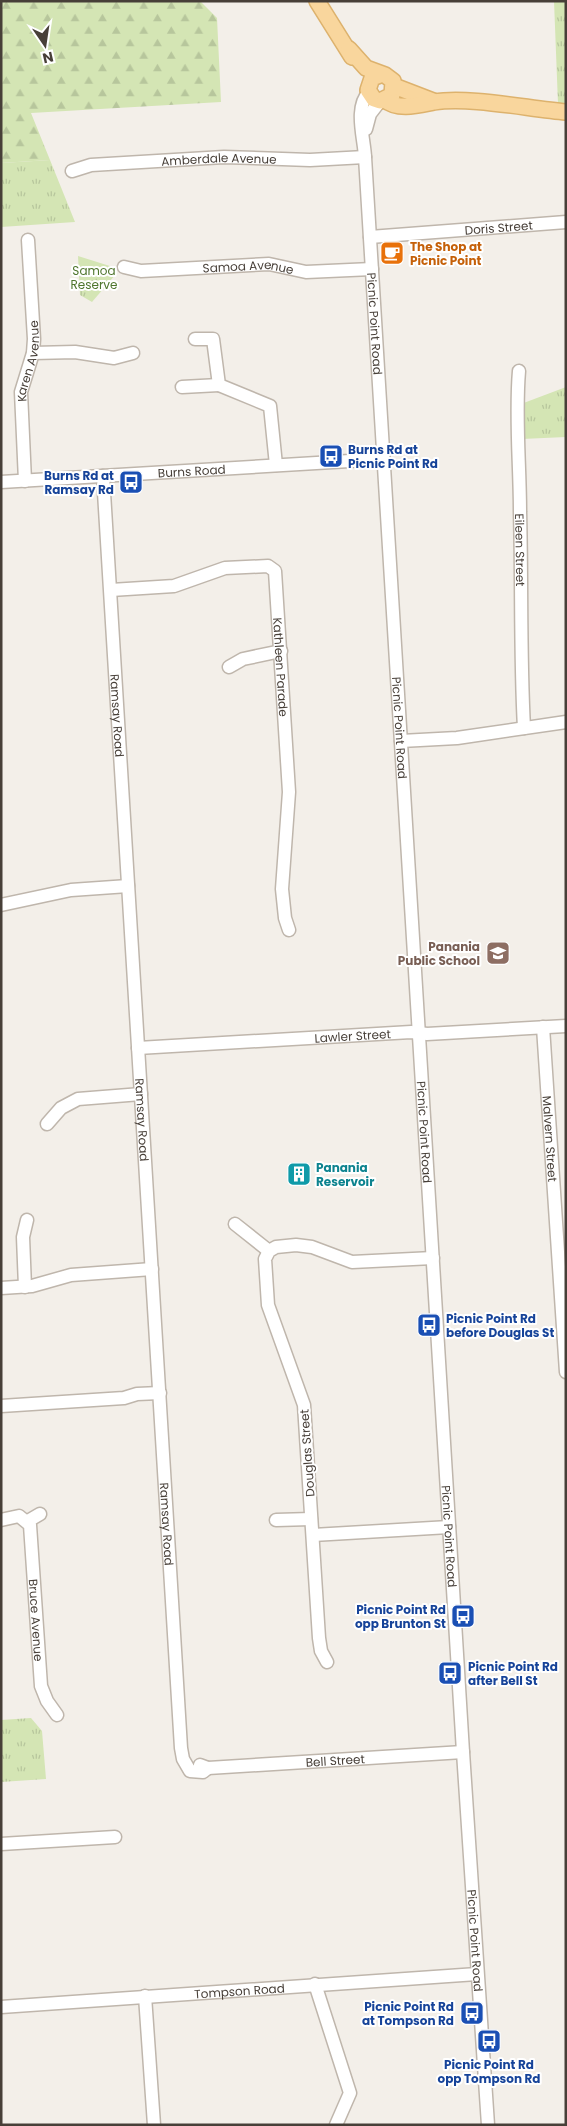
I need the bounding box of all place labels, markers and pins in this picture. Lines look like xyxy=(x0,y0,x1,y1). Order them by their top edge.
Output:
place label: The Shop at Picnic Point xyxy=(410,238,482,269)
cafe icon: The Shop at Picnic Point xyxy=(379,240,405,266)
place label: Burns Rd at Picnic Point Rd xyxy=(348,441,438,472)
bus stop icon: Burns Rd at Picnic Point Rd xyxy=(318,443,344,469)
place label: Burns Rd at Ramsay Rd xyxy=(44,467,114,498)
bus stop icon: Burns Rd at Ramsay Rd xyxy=(118,469,144,495)
place label: Panania Public School xyxy=(398,938,480,969)
school or university icon: Panania Public School xyxy=(485,940,511,966)
place label: Panania Reservoir xyxy=(316,1159,374,1190)
building icon: Panania Reservoir xyxy=(286,1161,312,1187)
place label: Picnic Point Rd before Douglas St xyxy=(446,1310,554,1341)
bus stop icon: Picnic Point Rd before Douglas St xyxy=(416,1312,442,1338)
place label: Picnic Point Rd opp Brunton St xyxy=(355,1601,446,1632)
bus stop icon: Picnic Point Rd opp Brunton St xyxy=(450,1603,476,1629)
place label: Picnic Point Rd after Bell St xyxy=(468,1658,558,1689)
bus stop icon: Picnic Point Rd after Bell St xyxy=(437,1660,463,1686)
place label: Picnic Point Rd at Tompson Rd xyxy=(362,1998,454,2029)
bus stop icon: Picnic Point Rd at Tompson Rd xyxy=(459,2000,485,2026)
bus stop icon: Picnic Point Rd opp Tompson Rd xyxy=(476,2028,502,2054)
place label: Picnic Point Rd opp Tompson Rd xyxy=(437,2056,541,2087)

